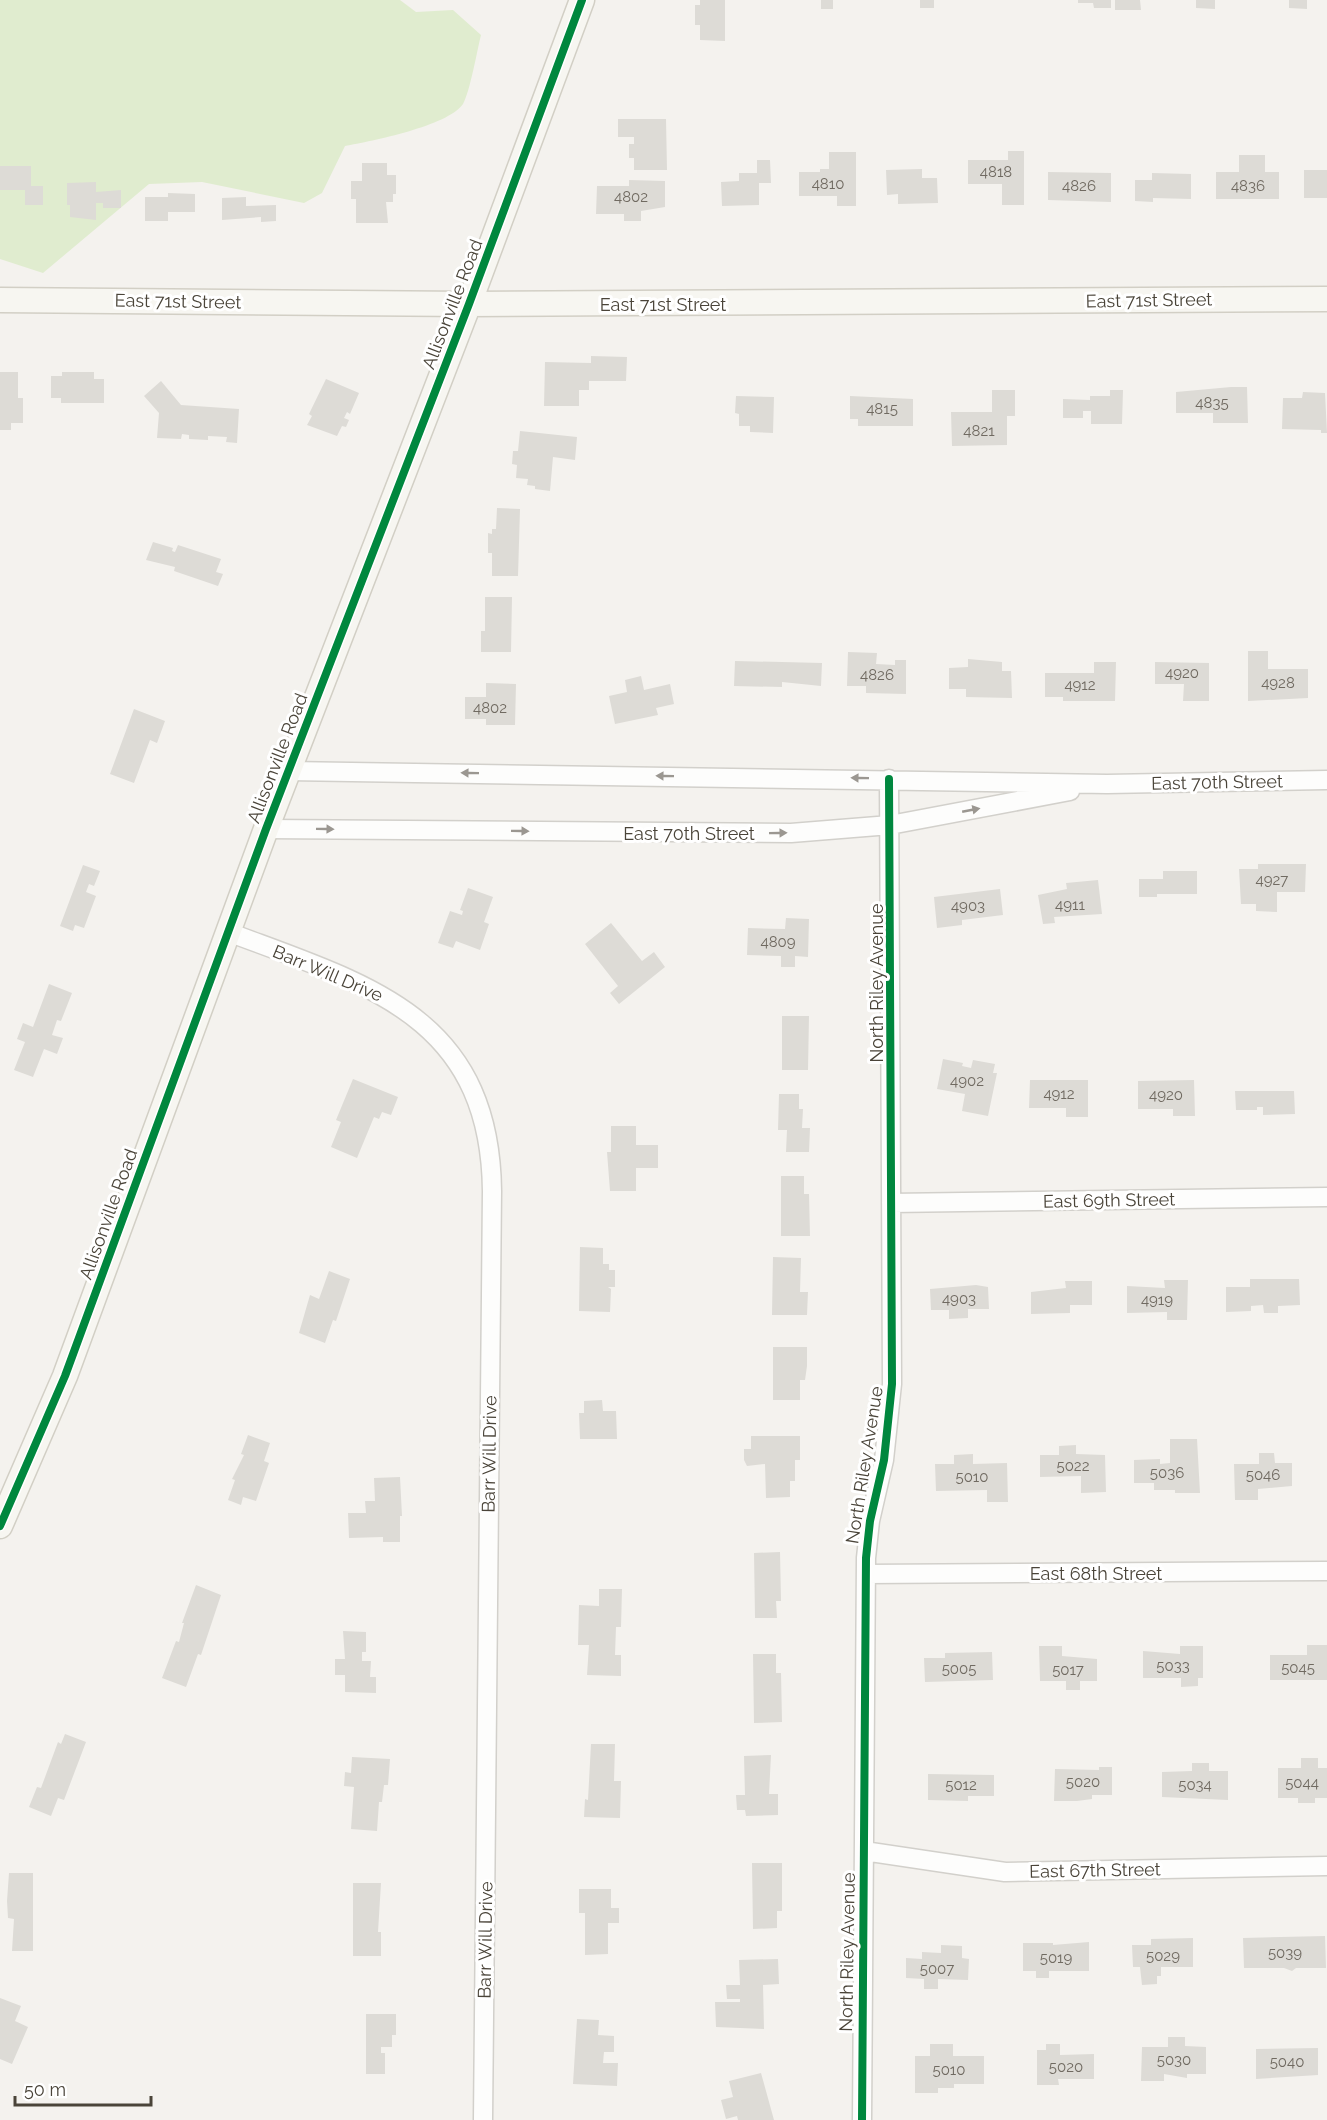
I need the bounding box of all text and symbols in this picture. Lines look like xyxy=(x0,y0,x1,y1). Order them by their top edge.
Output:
house number: 4818 xyxy=(980,163,1012,181)
house number: 4810 xyxy=(812,175,844,193)
house number: 4826 xyxy=(1062,177,1096,195)
house number: 4836 xyxy=(1231,177,1265,195)
house number: 4802 xyxy=(614,188,648,206)
street label: Allisonville Road xyxy=(418,236,486,372)
street label: East 71st Street xyxy=(1086,288,1212,312)
street label: East 71st Street xyxy=(115,289,241,313)
street label: East 71st Street xyxy=(600,294,726,315)
house number: 4835 xyxy=(1195,394,1229,412)
house number: 4815 xyxy=(866,400,898,418)
house number: 4821 xyxy=(963,422,995,440)
house number: 4920 xyxy=(1165,664,1199,682)
house number: 4826 xyxy=(860,666,894,684)
house number: 4928 xyxy=(1261,674,1295,692)
house number: 4912 xyxy=(1064,676,1096,694)
street label: Allisonville Road xyxy=(243,690,311,826)
house number: 4802 xyxy=(473,699,507,717)
one-way arrow xyxy=(460,768,479,778)
street label: East 70th Street xyxy=(1151,770,1283,794)
one-way arrow xyxy=(655,771,674,781)
one-way arrow xyxy=(850,774,869,783)
one-way arrow xyxy=(962,805,981,814)
street label: East 70th Street xyxy=(623,823,755,844)
one-way arrow xyxy=(315,824,334,834)
one-way arrow xyxy=(510,826,529,836)
one-way arrow xyxy=(768,828,787,838)
house number: 4927 xyxy=(1256,871,1288,889)
house number: 4911 xyxy=(1055,896,1085,914)
house number: 4903 xyxy=(951,897,985,915)
street label: North Riley Avenue xyxy=(866,903,887,1063)
house number: 4809 xyxy=(760,933,796,951)
street label: Barr Will Drive xyxy=(270,940,387,1006)
house number: 4902 xyxy=(950,1072,984,1090)
house number: 4912 xyxy=(1043,1085,1075,1103)
house number: 4920 xyxy=(1149,1086,1183,1104)
street label: Allisonville Road xyxy=(75,1146,141,1282)
street label: East 69th Street xyxy=(1043,1188,1175,1212)
house number: 4903 xyxy=(942,1290,976,1308)
house number: 4919 xyxy=(1141,1291,1173,1309)
street label: North Riley Avenue xyxy=(841,1384,887,1545)
street label: Barr Will Drive xyxy=(477,1395,501,1513)
house number: 5022 xyxy=(1057,1457,1090,1475)
house number: 5036 xyxy=(1150,1464,1184,1482)
house number: 5046 xyxy=(1246,1466,1280,1484)
house number: 5010 xyxy=(956,1468,988,1486)
street label: East 68th Street xyxy=(1030,1563,1162,1584)
house number: 5033 xyxy=(1156,1657,1190,1675)
house number: 5045 xyxy=(1281,1659,1315,1677)
house number: 5005 xyxy=(942,1660,976,1678)
house number: 5017 xyxy=(1052,1661,1084,1679)
house number: 5020 xyxy=(1066,1773,1100,1791)
house number: 5044 xyxy=(1285,1774,1319,1792)
house number: 5012 xyxy=(945,1776,977,1794)
house number: 5034 xyxy=(1178,1776,1212,1794)
street label: East 67th Street xyxy=(1029,1858,1161,1882)
street label: North Riley Avenue xyxy=(835,1872,859,2032)
street label: Barr Will Drive xyxy=(473,1881,497,1999)
house number: 5039 xyxy=(1268,1944,1302,1962)
house number: 5029 xyxy=(1146,1947,1180,1965)
house number: 5019 xyxy=(1040,1949,1072,1967)
house number: 5007 xyxy=(920,1960,954,1978)
house number: 5030 xyxy=(1157,2051,1191,2069)
house number: 5040 xyxy=(1270,2053,1304,2071)
house number: 5020 xyxy=(1049,2058,1083,2076)
house number: 5010 xyxy=(933,2061,965,2079)
scale bar xyxy=(15,2069,152,2107)
text: 50 m xyxy=(24,2079,66,2100)

